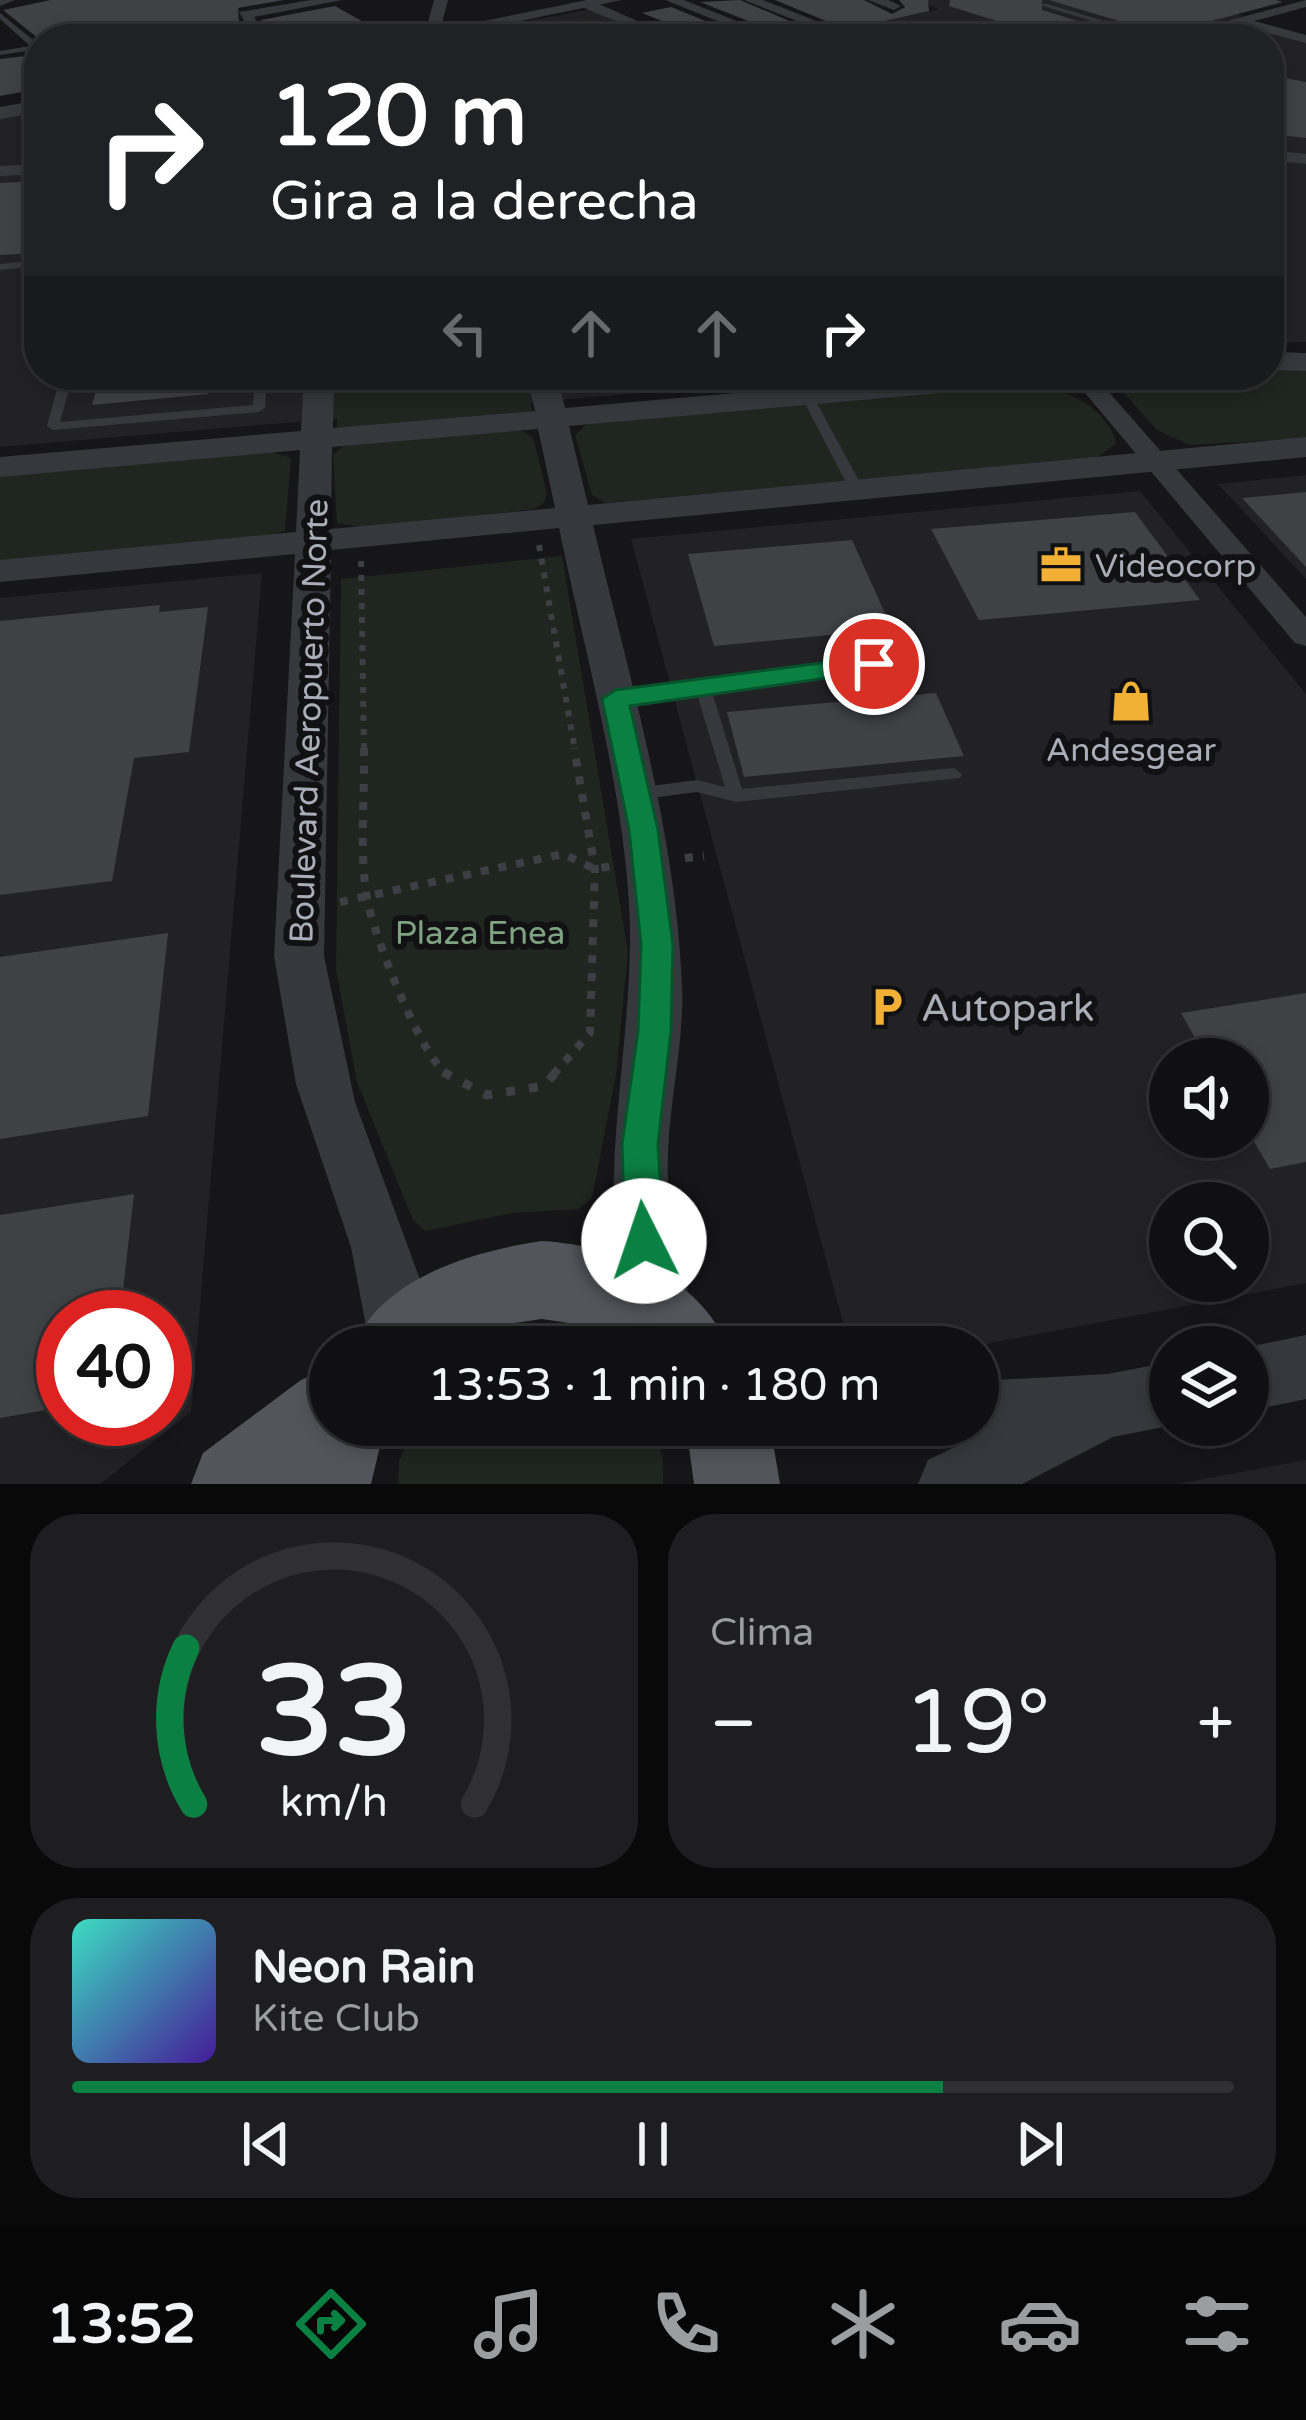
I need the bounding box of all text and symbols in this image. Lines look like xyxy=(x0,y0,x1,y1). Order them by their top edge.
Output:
text: 120 m xyxy=(270,67,527,168)
icon: right xyxy=(72,72,228,228)
text: Gira a la derecha xyxy=(270,169,699,234)
icon: left xyxy=(432,300,498,366)
icon: ahead xyxy=(558,300,624,366)
icon: ahead xyxy=(684,300,750,366)
icon: right xyxy=(810,300,876,366)
street label: Boulevard Aeropuerto Norte xyxy=(282,498,337,944)
office icon: Videocorp xyxy=(1038,542,1084,588)
place label: Videocorp xyxy=(1095,547,1256,586)
pin xyxy=(823,613,925,715)
icon: arrive xyxy=(841,631,907,697)
shop icon: Andesgear xyxy=(1108,678,1154,724)
place label: Andesgear xyxy=(1046,731,1217,770)
park label: Plaza Enea xyxy=(395,914,565,953)
parking icon: Autopark xyxy=(864,984,910,1030)
place label: Autopark xyxy=(921,985,1094,1032)
map controls xyxy=(1149,1038,1269,1446)
button: sound xyxy=(1149,1038,1269,1158)
position arrow xyxy=(581,1178,707,1304)
button: search xyxy=(1149,1182,1269,1302)
speed limit sign: 40 xyxy=(36,1290,192,1446)
button: layers xyxy=(1149,1326,1269,1446)
text: 13:53 · 1 min · 180 m xyxy=(428,1359,880,1413)
text: Clima xyxy=(710,1609,814,1656)
text: 33 xyxy=(256,1638,412,1789)
text: 19° xyxy=(903,1669,1050,1778)
text: − xyxy=(710,1684,757,1764)
text: + xyxy=(1197,1684,1234,1764)
text: km/h xyxy=(280,1777,388,1828)
text: Neon Rain xyxy=(252,1941,475,1995)
text: Kite Club xyxy=(252,1995,420,2042)
icon: previous xyxy=(233,2111,299,2177)
icon: pause xyxy=(620,2111,686,2177)
icon: next xyxy=(1007,2111,1073,2177)
icon: directions xyxy=(289,2282,373,2366)
icon: music xyxy=(467,2282,551,2366)
icon: phone xyxy=(644,2282,728,2366)
icon: climate xyxy=(821,2282,905,2366)
icon: car xyxy=(998,2282,1082,2366)
icon: filters xyxy=(1175,2282,1259,2366)
text: 13:52 xyxy=(47,2292,196,2357)

